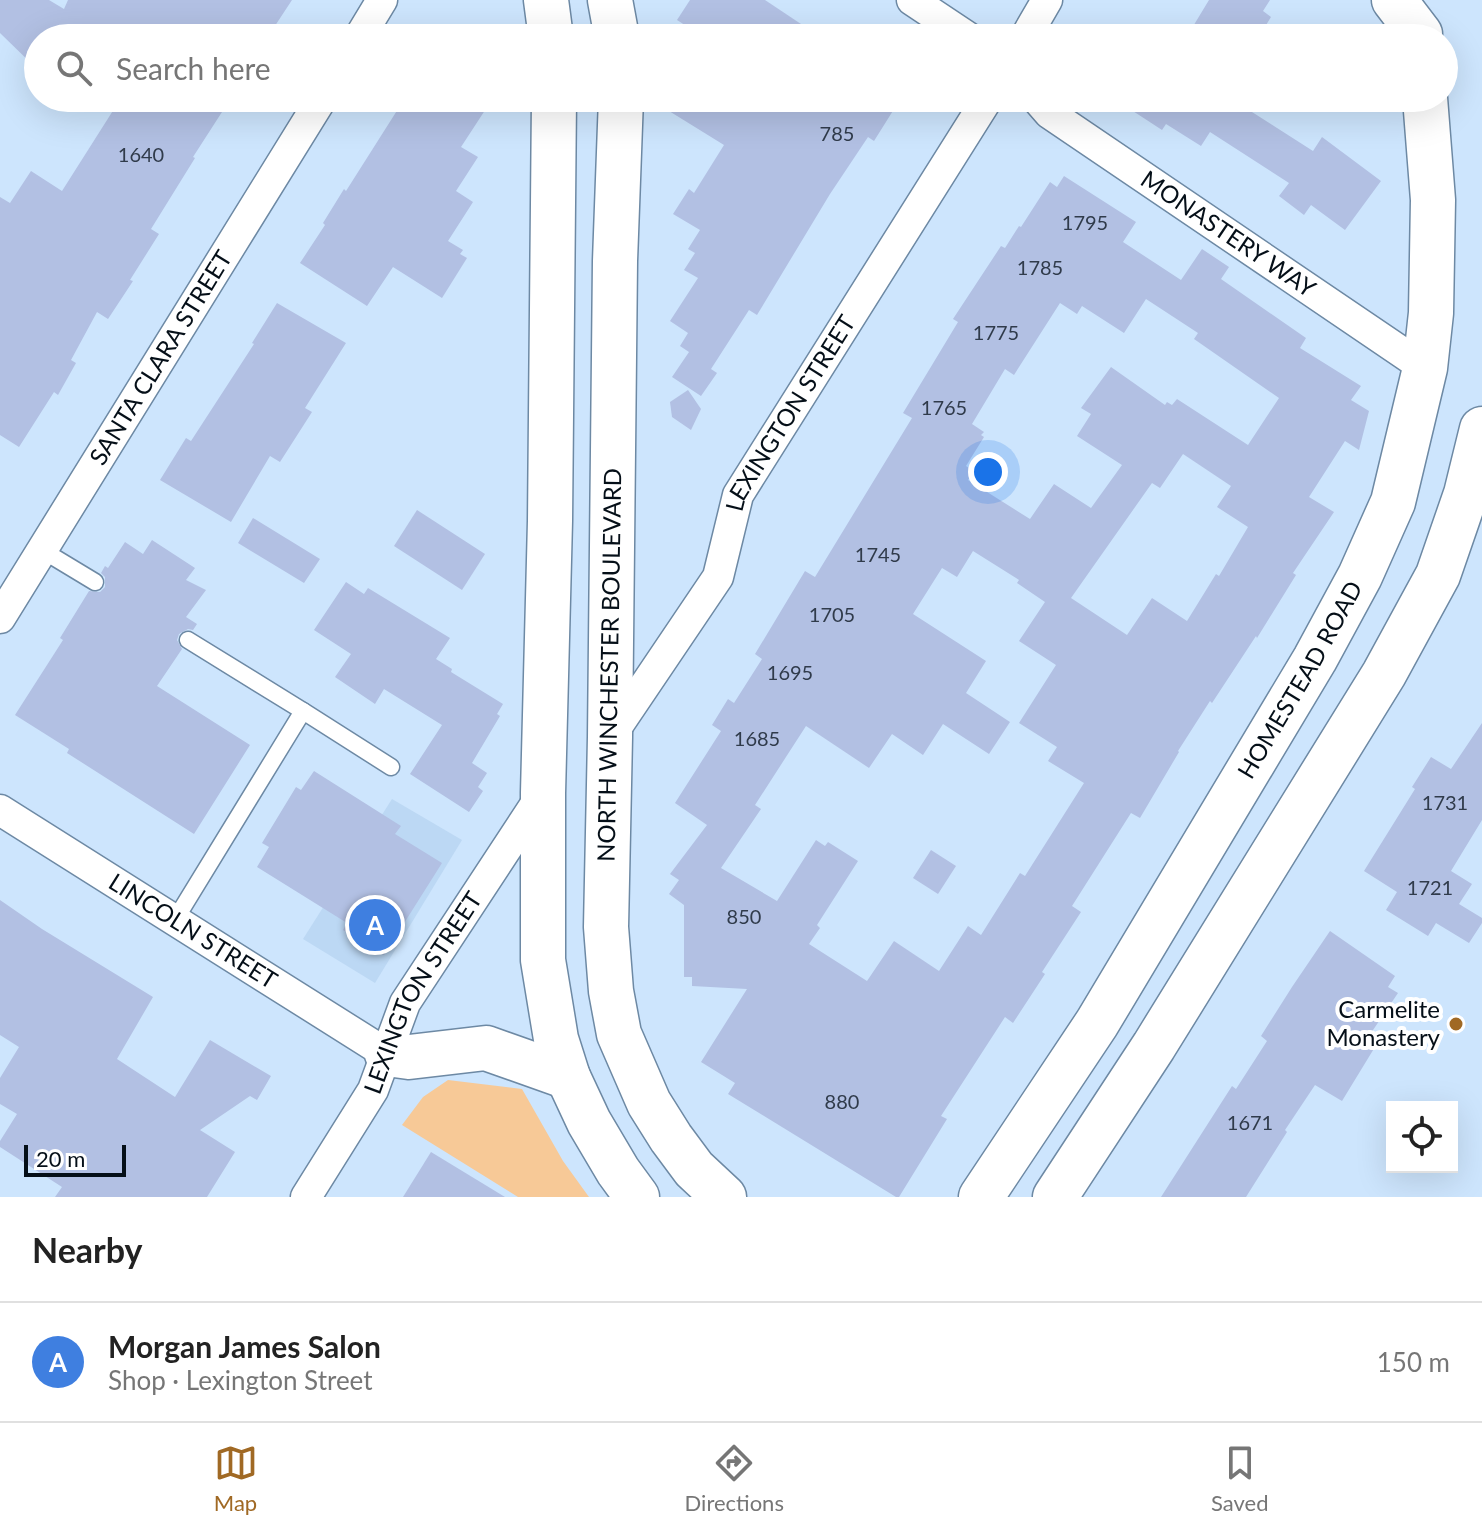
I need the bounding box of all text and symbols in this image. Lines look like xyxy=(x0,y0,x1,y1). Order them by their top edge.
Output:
search box xyxy=(24,24,1458,112)
icon: search xyxy=(52,46,96,90)
text: Search here xyxy=(116,50,271,86)
house number: 785 xyxy=(820,121,854,145)
house number: 1640 xyxy=(118,142,164,166)
street label: MONASTERY WAY xyxy=(1136,164,1322,303)
house number: 1795 xyxy=(1062,210,1108,234)
street label: SANTA CLARA STREET xyxy=(83,244,237,470)
house number: 1785 xyxy=(1017,255,1063,279)
street label: LEXINGTON STREET xyxy=(719,309,861,514)
house number: 1775 xyxy=(973,320,1019,344)
house number: 1765 xyxy=(921,395,967,419)
your location xyxy=(968,452,1008,492)
street label: NORTH WINCHESTER BOULEVARD xyxy=(591,468,626,862)
house number: 1745 xyxy=(855,542,901,566)
street label: HOMESTEAD ROAD xyxy=(1231,575,1368,783)
house number: 1705 xyxy=(809,602,855,626)
house number: 1695 xyxy=(767,660,813,684)
house number: 1685 xyxy=(734,726,780,750)
house number: 1731 xyxy=(1422,790,1468,814)
street label: LINCOLN STREET xyxy=(104,867,283,994)
house number: 1721 xyxy=(1407,875,1453,899)
street label: LEXINGTON STREET xyxy=(357,886,487,1097)
pin: A xyxy=(349,895,401,955)
house number: 850 xyxy=(727,904,761,928)
place label: Carmelite Monastery xyxy=(1326,994,1441,1051)
marker: Carmelite Monastery xyxy=(1447,1015,1465,1033)
house number: 880 xyxy=(825,1089,859,1113)
map controls xyxy=(1386,1101,1458,1173)
button: locate xyxy=(1386,1101,1458,1173)
house number: 1671 xyxy=(1227,1110,1273,1134)
scale bar xyxy=(24,1141,126,1177)
text: 20 m xyxy=(36,1145,85,1172)
text: Nearby xyxy=(32,1229,143,1270)
text: Morgan James Salon xyxy=(108,1328,381,1364)
text: A xyxy=(49,1346,67,1378)
text: 150 m xyxy=(1377,1346,1450,1378)
text: Shop · Lexington Street xyxy=(108,1364,373,1396)
tab: Map xyxy=(214,1441,258,1516)
tab: Directions xyxy=(685,1441,784,1516)
tab: Saved xyxy=(1211,1441,1268,1516)

